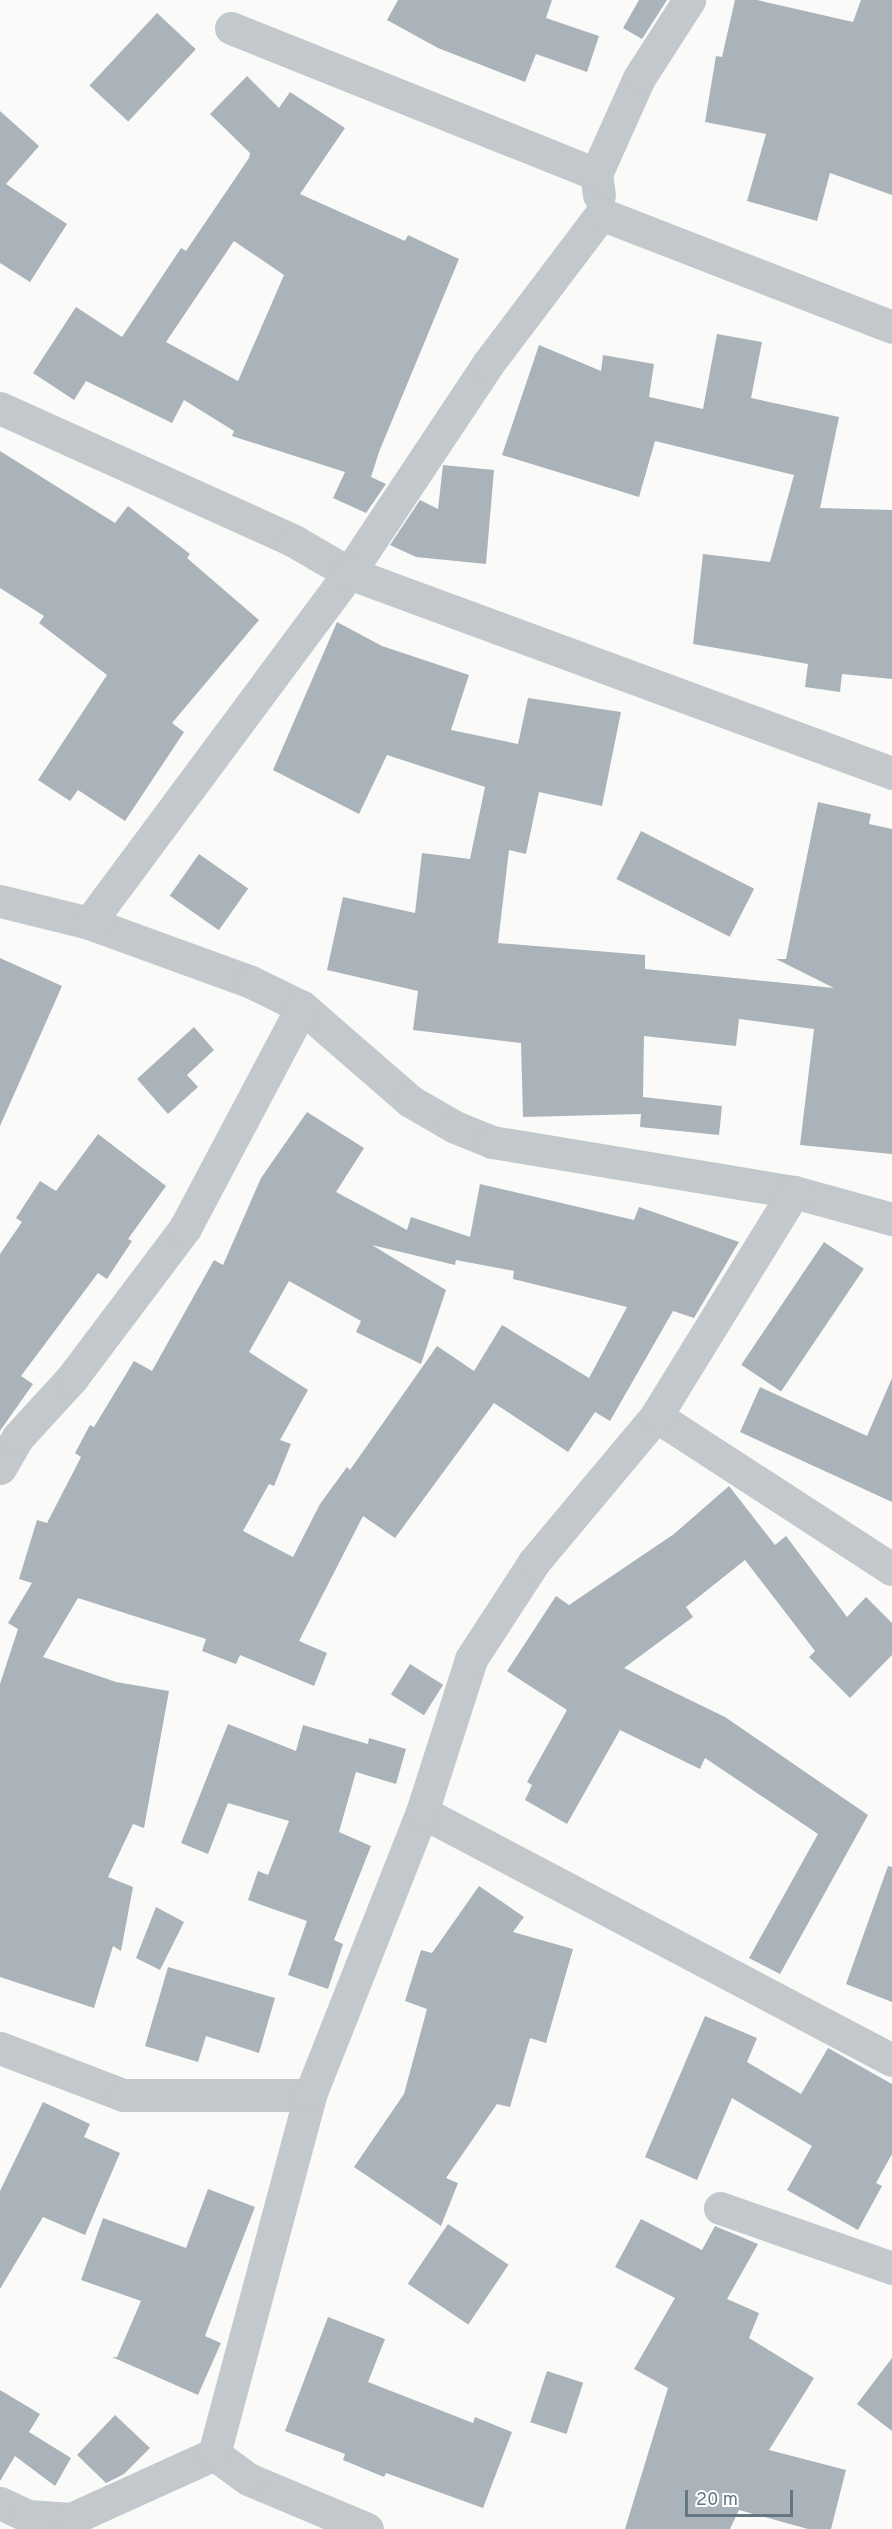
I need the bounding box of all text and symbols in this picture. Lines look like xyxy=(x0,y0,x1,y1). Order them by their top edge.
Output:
scale bar xyxy=(688,2478,796,2516)
text: 20 m xyxy=(696,2489,738,2512)

